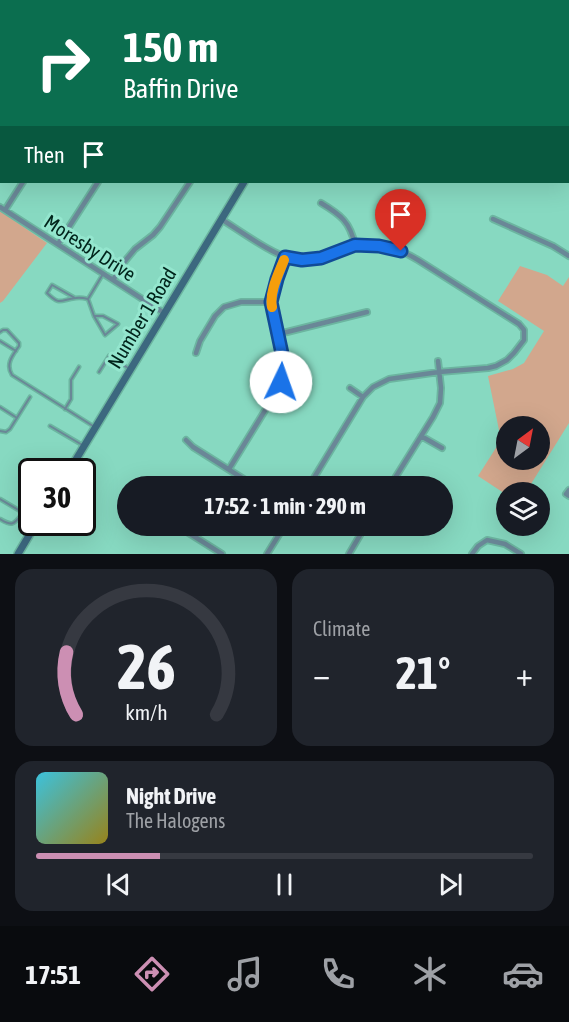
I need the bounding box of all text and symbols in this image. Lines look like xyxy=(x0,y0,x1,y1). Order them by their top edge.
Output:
text: 150 m xyxy=(123,23,218,71)
icon: right xyxy=(24,24,102,102)
text: Baffin Drive xyxy=(123,73,238,104)
icon: arrive xyxy=(77,138,110,171)
text: Then xyxy=(24,142,65,168)
pin xyxy=(375,189,426,251)
icon: arrive xyxy=(384,198,417,231)
street label: Moresby Drive xyxy=(40,210,140,286)
street label: Number 1 Road xyxy=(103,263,181,372)
position arrow xyxy=(249,350,313,414)
north arrow xyxy=(496,416,550,470)
map controls xyxy=(496,416,550,536)
speed limit sign: 30 xyxy=(18,458,96,536)
button: layers xyxy=(496,482,550,536)
text: 17:52 · 1 min · 290 m xyxy=(204,493,366,519)
text: Climate xyxy=(313,617,370,640)
text: 26 xyxy=(117,631,175,702)
text: 21° xyxy=(396,647,450,699)
text: − xyxy=(313,655,330,693)
text: + xyxy=(516,655,533,693)
text: km/h xyxy=(125,700,167,725)
text: Night Drive xyxy=(126,783,216,809)
text: The Halogens xyxy=(126,809,225,832)
icon: previous xyxy=(102,868,135,901)
icon: pause xyxy=(268,868,301,901)
icon: next xyxy=(434,868,467,901)
icon: directions xyxy=(131,953,173,995)
icon: music xyxy=(224,953,266,995)
icon: phone xyxy=(317,953,359,995)
icon: climate xyxy=(409,953,451,995)
icon: car xyxy=(502,953,544,995)
text: 17:51 xyxy=(25,959,81,990)

